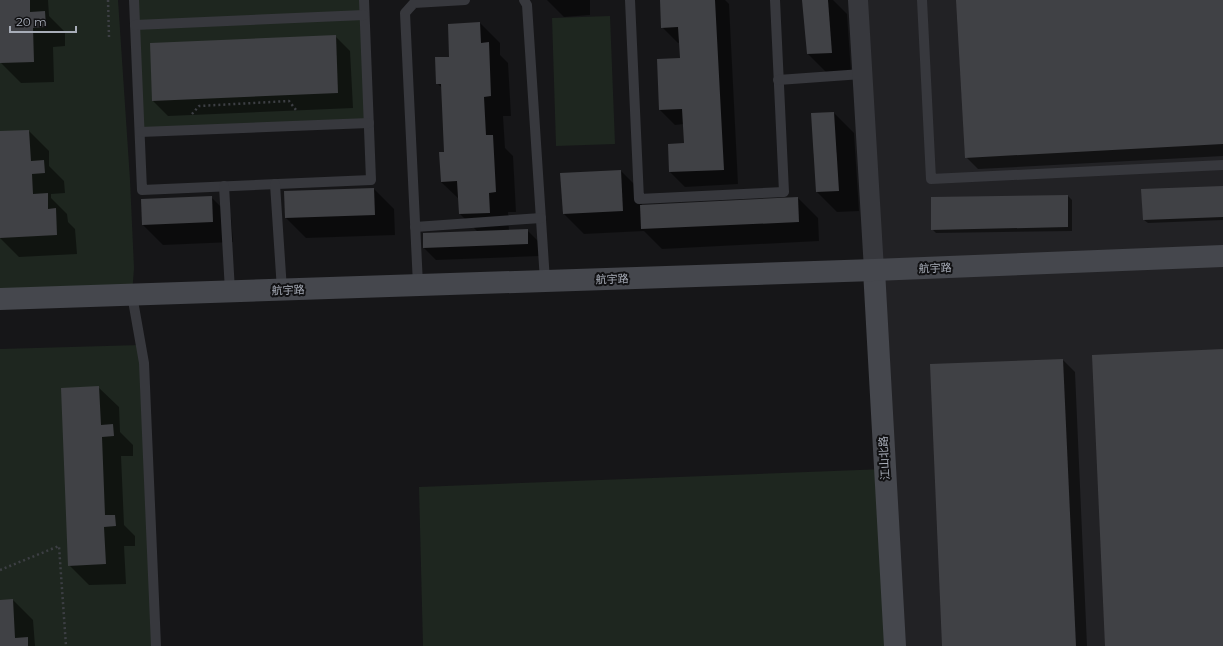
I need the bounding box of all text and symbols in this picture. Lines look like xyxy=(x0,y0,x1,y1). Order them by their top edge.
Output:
scale bar xyxy=(10,8,76,34)
text: 20 m xyxy=(16,14,47,29)
street label: 航宇路 xyxy=(918,260,952,276)
street label: 航宇路 xyxy=(595,271,629,287)
street label: 航宇路 xyxy=(271,282,305,298)
street label: 江山北路 xyxy=(876,436,892,480)

